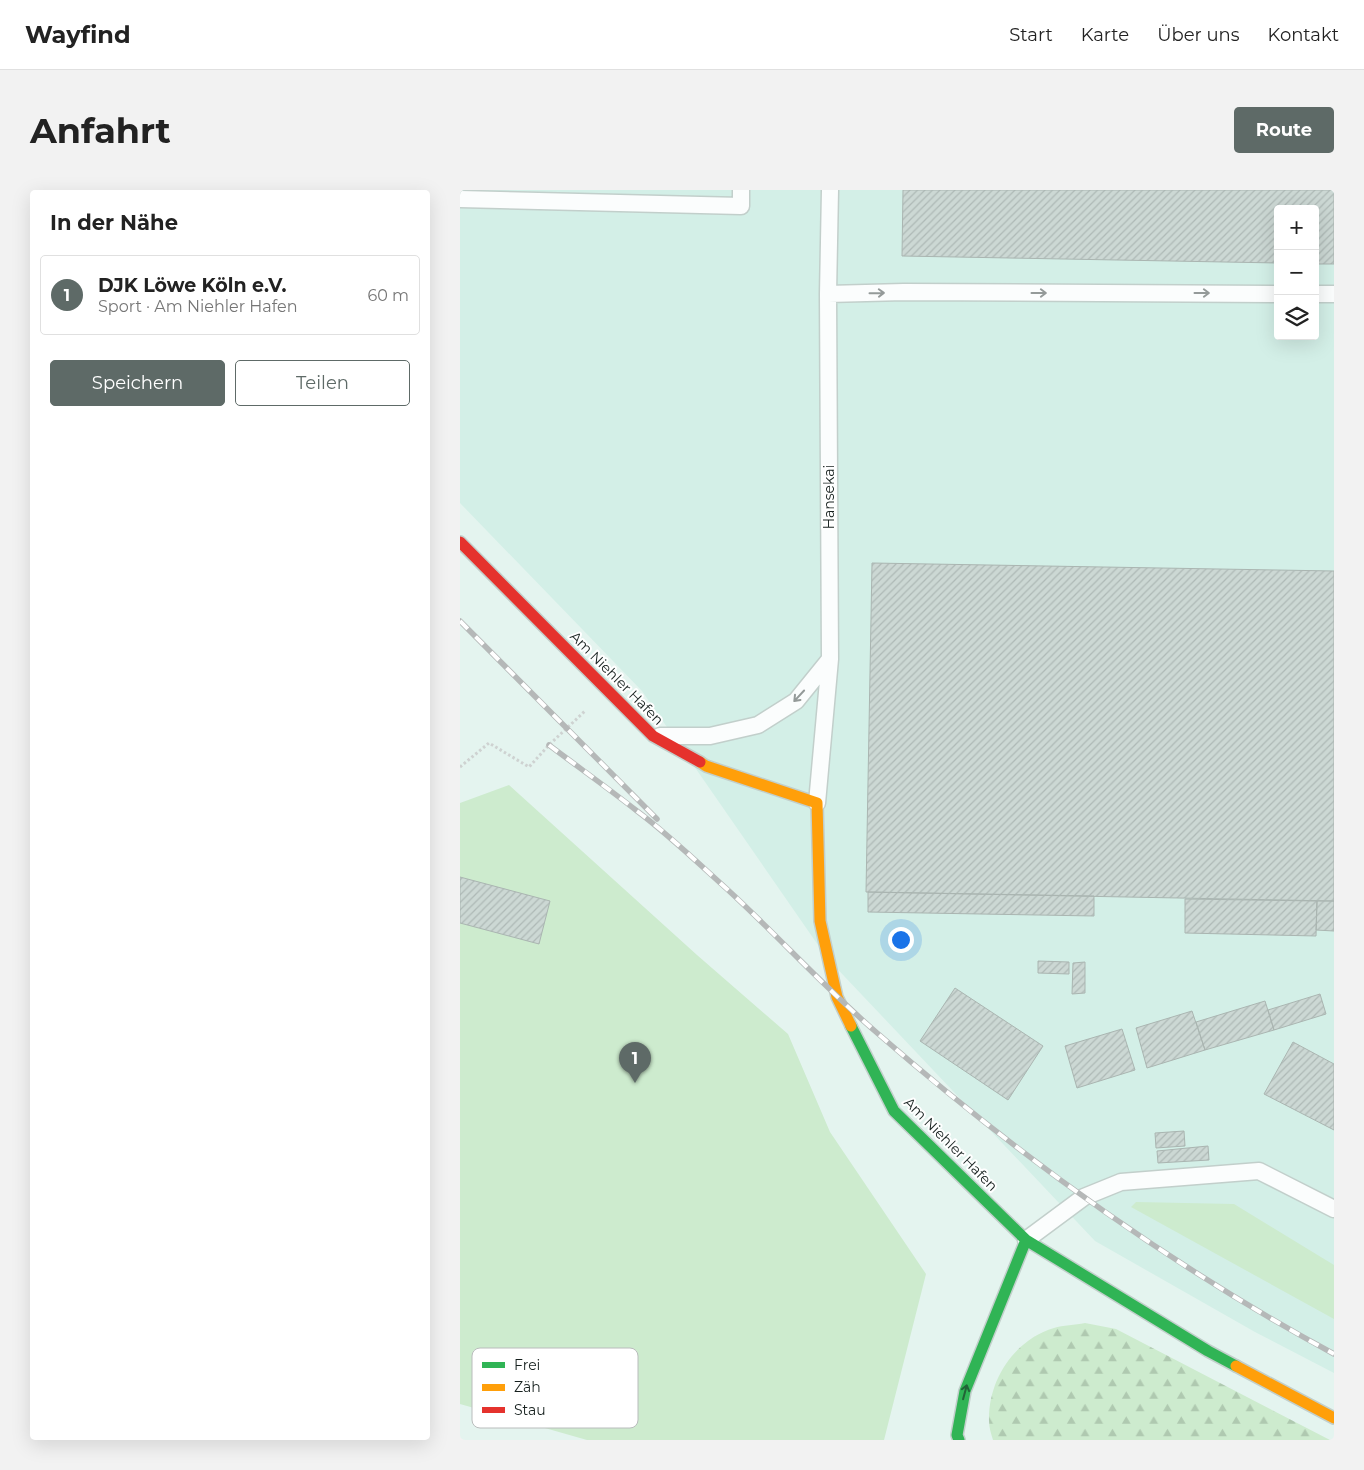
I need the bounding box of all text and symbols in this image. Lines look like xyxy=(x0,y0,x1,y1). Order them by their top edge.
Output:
text: Wayfind xyxy=(25,20,131,49)
text: Start xyxy=(1009,24,1053,46)
text: Karte xyxy=(1081,24,1129,46)
text: Über uns xyxy=(1157,24,1240,46)
text: Kontakt xyxy=(1268,24,1339,46)
button: Route xyxy=(1234,107,1334,153)
text: Anfahrt xyxy=(30,109,171,152)
map controls xyxy=(1274,205,1319,340)
button: + xyxy=(1274,205,1319,250)
text: In der Nähe xyxy=(50,210,178,235)
button: − xyxy=(1274,250,1319,295)
text: DJK Löwe Köln e.V. xyxy=(98,274,287,297)
text: 1 xyxy=(64,286,70,305)
text: 60 m xyxy=(367,286,409,305)
one-way arrow xyxy=(868,288,885,298)
one-way arrow xyxy=(1031,288,1047,298)
one-way arrow xyxy=(1194,288,1210,298)
button: layers xyxy=(1274,295,1319,340)
text: Sport · Am Niehler Hafen xyxy=(98,297,298,316)
button: Speichern xyxy=(50,360,225,406)
button: Teilen xyxy=(235,360,410,406)
street label: Hansekai xyxy=(820,465,838,529)
street label: Am Niehler Hafen xyxy=(566,627,668,729)
one-way arrow xyxy=(793,690,805,703)
your location xyxy=(888,927,914,953)
pin: 1 xyxy=(619,1042,651,1083)
street label: Am Niehler Hafen xyxy=(900,1093,1002,1195)
legend xyxy=(472,1348,638,1428)
text: Frei xyxy=(514,1356,540,1374)
text: Zäh xyxy=(514,1378,541,1396)
one-way arrow xyxy=(961,1385,971,1401)
text: Stau xyxy=(514,1401,546,1419)

